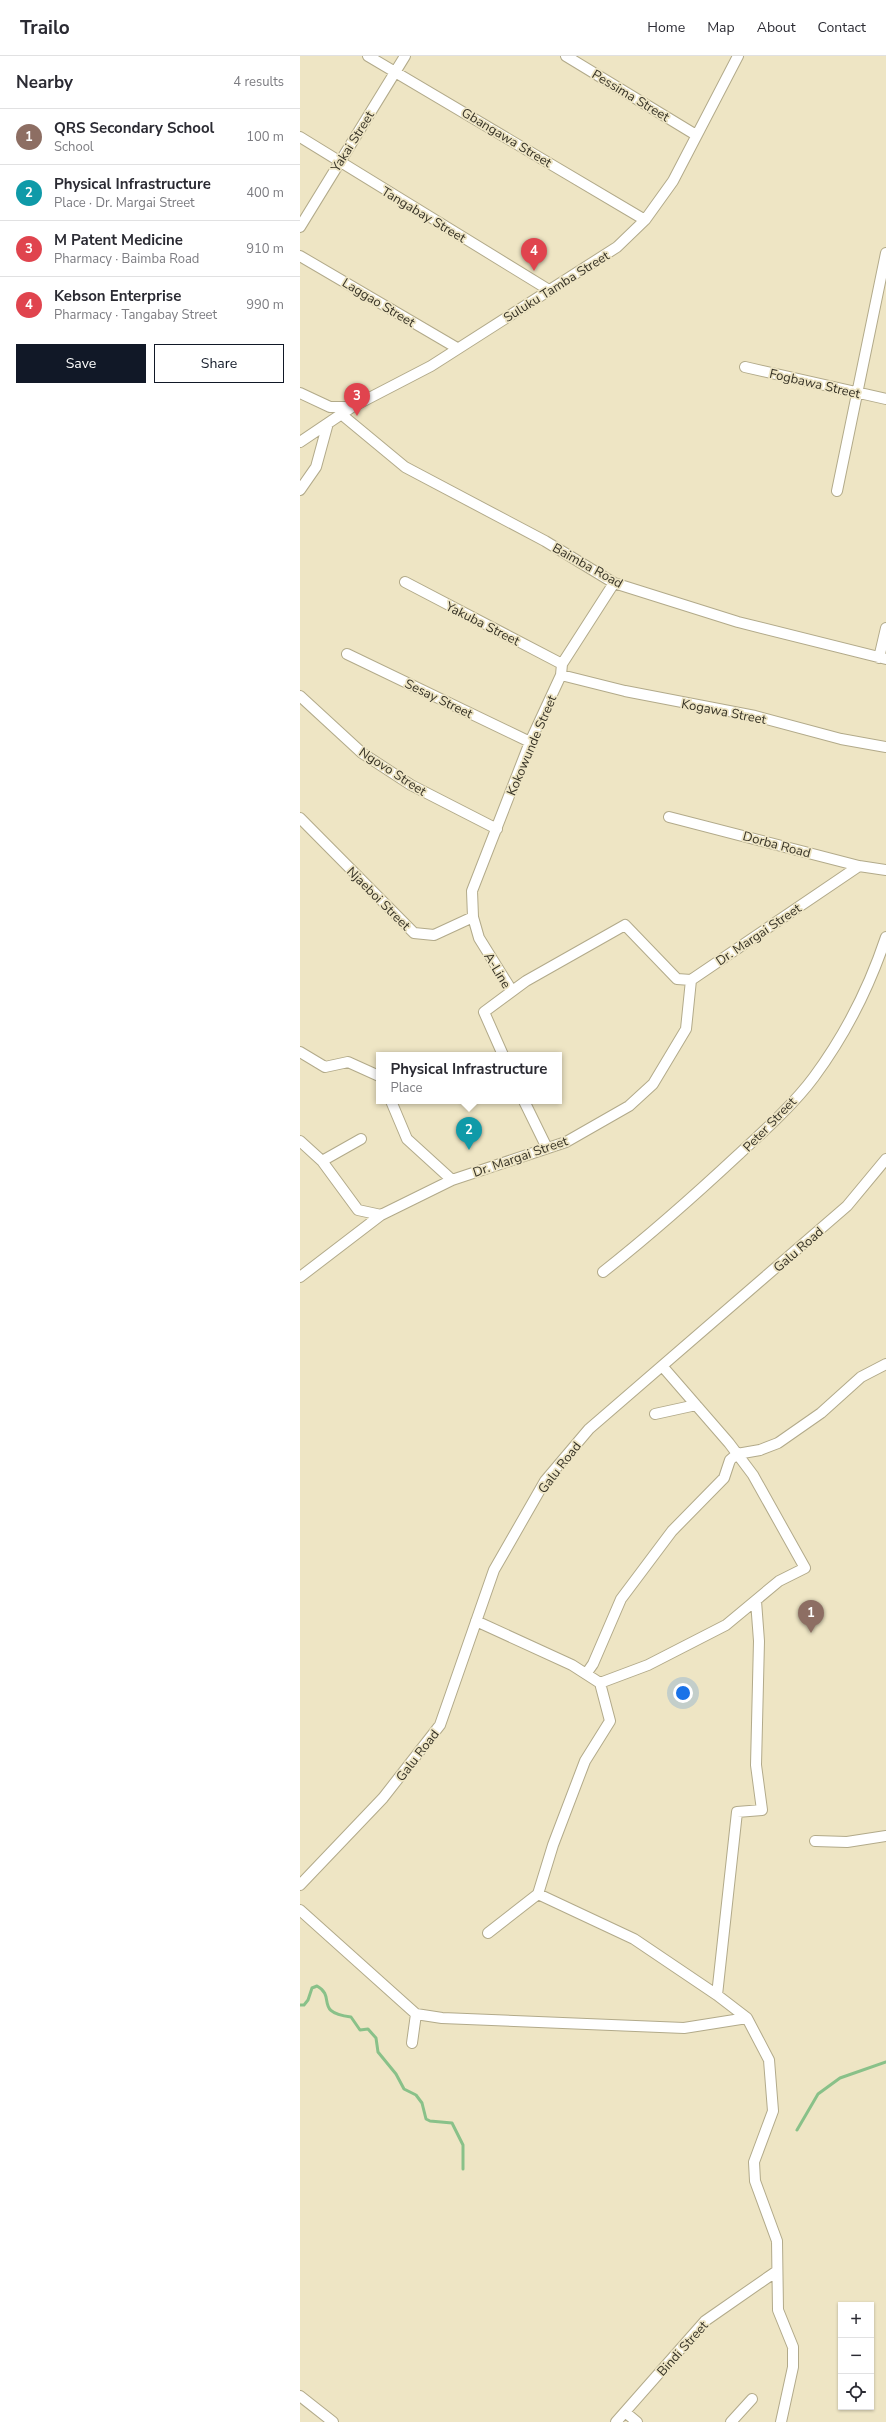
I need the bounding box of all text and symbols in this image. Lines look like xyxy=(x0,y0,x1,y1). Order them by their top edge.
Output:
text: Trailo xyxy=(20,15,70,41)
text: Home xyxy=(647,18,685,37)
text: Map xyxy=(707,18,735,37)
text: About xyxy=(757,18,796,37)
text: Contact xyxy=(818,18,866,37)
street label: Pessima Street xyxy=(588,66,673,126)
text: Nearby xyxy=(16,71,73,94)
text: 4 results xyxy=(233,73,284,91)
street label: Gbangawa Street xyxy=(458,104,555,172)
street label: Yakai Street xyxy=(326,107,379,176)
text: QRS Secondary School xyxy=(54,118,214,138)
text: 1 xyxy=(25,128,33,146)
text: 100 m xyxy=(246,128,284,146)
text: School xyxy=(54,138,94,156)
text: Physical Infrastructure xyxy=(54,174,211,194)
street label: Tangabay Street xyxy=(378,183,469,247)
text: 2 xyxy=(25,184,33,202)
text: 400 m xyxy=(246,184,284,202)
text: Place · Dr. Margai Street xyxy=(54,194,195,212)
text: M Patent Medicine xyxy=(54,230,183,250)
pin: 4 xyxy=(521,238,547,271)
text: 3 xyxy=(25,240,33,258)
text: 910 m xyxy=(246,240,284,258)
street label: Suluku Tamba Street xyxy=(500,247,613,327)
text: Pharmacy · Baimba Road xyxy=(54,250,199,268)
street label: Laggao Street xyxy=(339,274,419,332)
text: Kebson Enterprise xyxy=(54,286,181,306)
text: 4 xyxy=(25,296,33,314)
text: 990 m xyxy=(246,296,284,314)
text: Pharmacy · Tangabay Street xyxy=(54,306,217,324)
button: Save xyxy=(16,344,146,383)
button: Share xyxy=(154,344,284,383)
street label: Fogbawa Street xyxy=(768,365,862,403)
pin: 3 xyxy=(344,383,370,416)
street label: Baimba Road xyxy=(549,539,626,593)
street label: Yakuba Street xyxy=(442,597,523,650)
street label: Sesay Street xyxy=(402,675,476,723)
street label: Kokowunde Street xyxy=(503,692,561,798)
street label: Kogawa Street xyxy=(680,695,768,729)
street label: Ngovo Street xyxy=(355,743,430,801)
street label: Dorba Road xyxy=(741,827,813,863)
street label: Njaeboi Street xyxy=(343,863,414,935)
street label: Dr. Margai Street xyxy=(712,899,805,970)
street label: A-Line xyxy=(479,949,515,992)
popup xyxy=(376,1052,562,1104)
text: Physical Infrastructure xyxy=(391,1059,547,1079)
text: Place xyxy=(391,1079,422,1097)
street label: Peter Street xyxy=(739,1093,801,1156)
pin: 2 xyxy=(456,1117,482,1150)
street label: Dr. Margai Street xyxy=(470,1132,571,1182)
street label: Galu Road xyxy=(770,1223,828,1277)
street label: Galu Road xyxy=(534,1438,586,1497)
pin: 1 xyxy=(798,1600,824,1633)
your location xyxy=(673,1683,693,1703)
street label: Galu Road xyxy=(392,1726,444,1785)
map controls xyxy=(838,2302,874,2410)
button: + xyxy=(838,2302,874,2338)
street label: Bindi Street xyxy=(653,2317,713,2380)
button: − xyxy=(838,2338,874,2374)
button: locate xyxy=(838,2374,874,2410)

